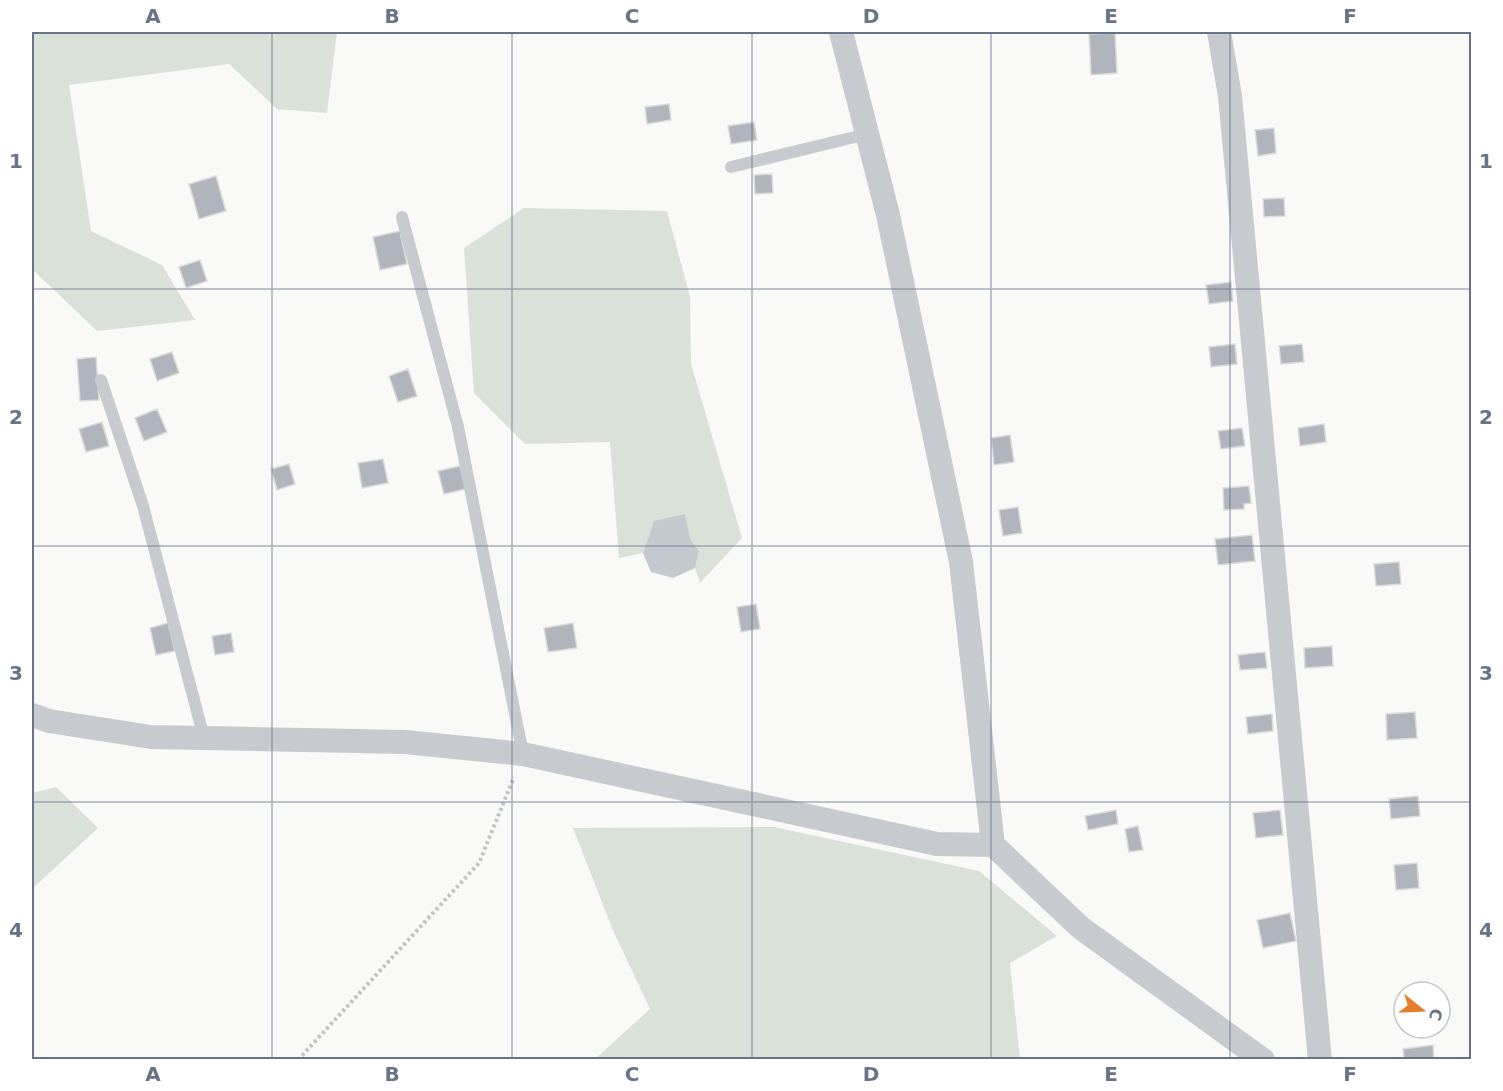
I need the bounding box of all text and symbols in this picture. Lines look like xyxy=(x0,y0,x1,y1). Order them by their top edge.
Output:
text: A xyxy=(145,4,161,28)
text: B xyxy=(384,4,400,28)
text: C xyxy=(625,4,639,28)
text: D xyxy=(863,4,879,28)
text: E xyxy=(1104,4,1118,28)
text: F xyxy=(1343,4,1357,28)
text: 1 xyxy=(9,149,23,173)
text: 1 xyxy=(1479,149,1493,173)
text: 2 xyxy=(9,405,23,429)
text: 2 xyxy=(1479,405,1493,429)
text: 3 xyxy=(9,661,23,685)
text: 3 xyxy=(1479,661,1493,685)
text: 4 xyxy=(9,918,23,942)
text: 4 xyxy=(1479,918,1493,942)
north arrow xyxy=(1392,980,1452,1040)
text: С xyxy=(1425,1006,1447,1023)
text: A xyxy=(145,1062,161,1086)
text: B xyxy=(384,1062,400,1086)
text: C xyxy=(625,1062,639,1086)
text: D xyxy=(863,1062,879,1086)
text: E xyxy=(1104,1062,1118,1086)
text: F xyxy=(1343,1062,1357,1086)

